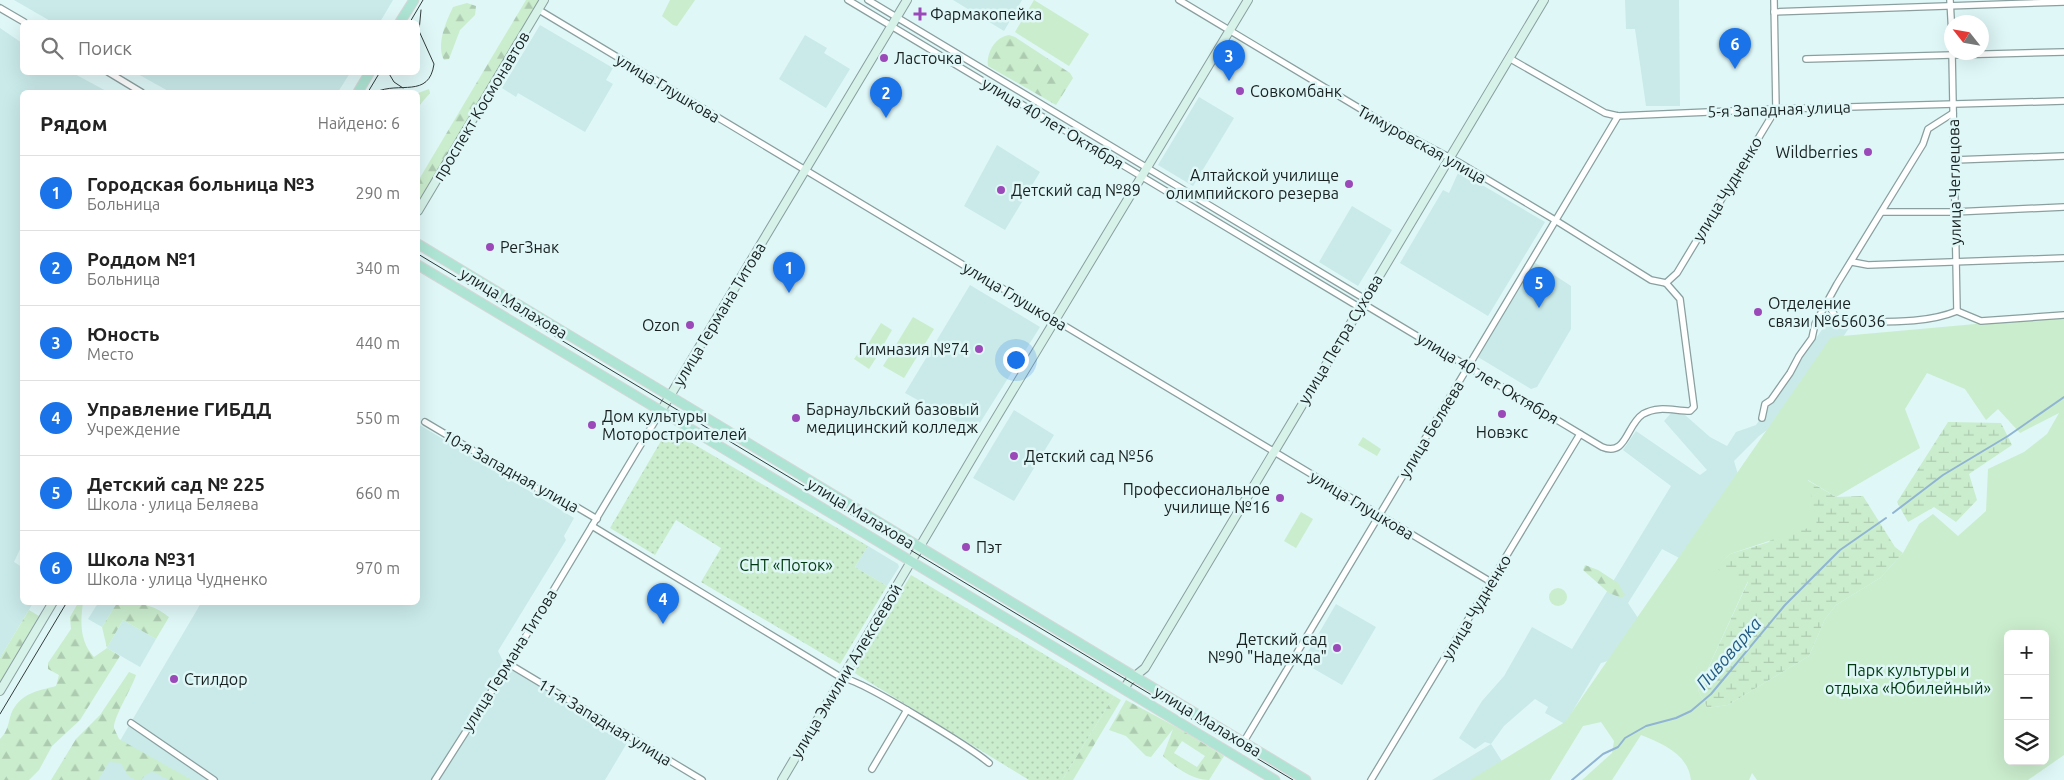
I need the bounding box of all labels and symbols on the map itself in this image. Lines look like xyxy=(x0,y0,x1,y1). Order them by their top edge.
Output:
place label: Фармакопейка xyxy=(930,5,1042,23)
marker: Фармакопейка xyxy=(914,8,926,20)
north arrow xyxy=(1944,15,1989,60)
street label: проспект Космонавтов xyxy=(429,28,533,184)
pin: 6 xyxy=(1719,28,1751,69)
pin: 3 xyxy=(1213,40,1245,81)
place label: Ласточка xyxy=(894,49,962,67)
street label: улица Глушкова xyxy=(613,50,723,126)
marker: Ласточка xyxy=(878,52,890,64)
street label: улица 40 лет Октября xyxy=(979,74,1127,172)
pin: 2 xyxy=(870,77,902,118)
place label: Совкомбанк xyxy=(1250,82,1342,100)
marker: Совкомбанк xyxy=(1234,85,1246,97)
street label: 5-я Западная улица xyxy=(1707,98,1851,120)
street label: Тимуровская улица xyxy=(1355,101,1489,187)
street label: улица Чеглецова xyxy=(1944,119,1964,245)
street label: улица Чудненко xyxy=(1689,133,1765,245)
place label: Wildberries xyxy=(1775,143,1858,161)
marker: Wildberries xyxy=(1862,146,1874,158)
place label: Алтайской училище олимпийского резерва xyxy=(1166,166,1339,202)
marker: Алтайской училище олимпийского резерва xyxy=(1343,178,1355,190)
place label: Детский сад №89 xyxy=(1011,181,1141,199)
marker: Детский сад №89 xyxy=(995,184,1007,196)
place label: РегЗнак xyxy=(500,238,559,256)
street label: улица Германа Титова xyxy=(669,239,769,389)
marker: РегЗнак xyxy=(484,241,496,253)
pin: 1 xyxy=(773,252,805,293)
street label: улица Глушкова xyxy=(960,258,1070,334)
street label: улица Малахова xyxy=(457,264,571,342)
pin: 5 xyxy=(1523,267,1555,308)
street label: улица Петра Сухова xyxy=(1294,271,1386,407)
place label: Отделение связи №656036 xyxy=(1768,294,1885,330)
marker: Отделение связи №656036 xyxy=(1752,306,1764,318)
place label: Ozon xyxy=(642,316,680,334)
marker: Ozon xyxy=(684,319,696,331)
street label: улица 40 лет Октября xyxy=(1414,329,1562,427)
place label: Гимназия №74 xyxy=(859,340,969,358)
marker: Гимназия №74 xyxy=(973,343,985,355)
your location xyxy=(1003,347,1029,373)
street label: улица Беляева xyxy=(1395,377,1467,481)
place label: Барнаульский базовый медицинский колледж xyxy=(806,400,979,436)
place label: Дом культуры Моторостроителей xyxy=(602,407,747,443)
marker: Новэкс xyxy=(1496,408,1508,420)
marker: Барнаульский базовый медицинский колледж xyxy=(790,412,802,424)
marker: Дом культуры Моторостроителей xyxy=(586,419,598,431)
place label: Новэкс xyxy=(1476,423,1529,441)
street label: 10-я Западная улица xyxy=(440,426,582,516)
place label: Детский сад №56 xyxy=(1024,447,1154,465)
marker: Детский сад №56 xyxy=(1008,450,1020,462)
street label: улица Глушкова xyxy=(1307,467,1417,543)
street label: улица Малахова xyxy=(804,474,918,552)
place label: Профессиональное училище №16 xyxy=(1123,480,1270,516)
marker: Профессиональное училище №16 xyxy=(1274,492,1286,504)
place label: Пэт xyxy=(976,538,1002,556)
marker: Пэт xyxy=(960,541,972,553)
street label: улица Чудненко xyxy=(1438,551,1514,663)
park label: СНТ «Поток» xyxy=(739,556,833,574)
street label: улица Эмилии Алексеевой xyxy=(787,581,905,761)
pin: 4 xyxy=(647,583,679,624)
street label: улица Германа Титова xyxy=(458,586,560,734)
water label: Пивоварка xyxy=(1691,613,1765,693)
place label: Детский сад №90 "Надежда" xyxy=(1208,630,1327,666)
marker: Детский сад №90 "Надежда" xyxy=(1331,642,1343,654)
park label: Парк культуры и отдыха «Юбилейный» xyxy=(1825,661,1991,697)
place label: Стилдор xyxy=(184,670,248,688)
marker: Стилдор xyxy=(168,673,180,685)
street label: 11-я Западная улица xyxy=(535,675,675,769)
street label: улица Малахова xyxy=(1151,682,1265,760)

